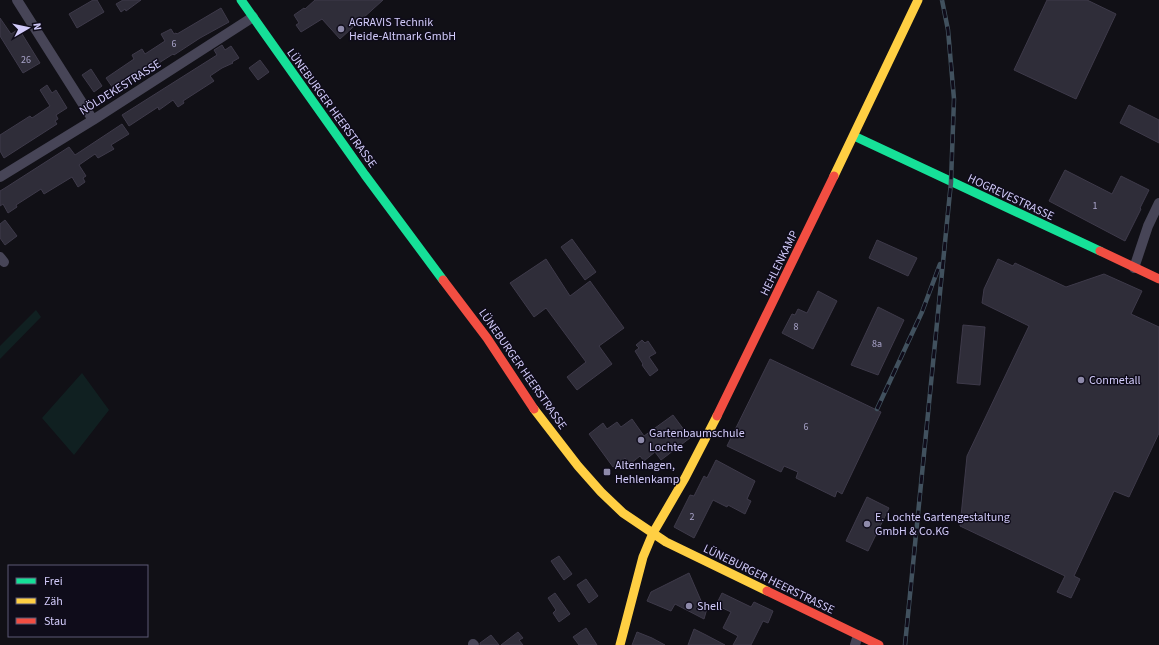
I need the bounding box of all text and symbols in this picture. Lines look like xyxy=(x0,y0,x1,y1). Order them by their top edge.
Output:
north arrow xyxy=(8,8,48,48)
place label: AGRAVIS Technik Heide-Altmark GmbH xyxy=(349,14,456,45)
text: N xyxy=(29,22,45,31)
marker: AGRAVIS Technik Heide-Altmark GmbH xyxy=(336,24,346,34)
house number: 6 xyxy=(172,37,177,51)
street label: LÜNEBURGER HEERSTRASSE xyxy=(282,45,381,172)
house number: 26 xyxy=(21,53,31,67)
street label: NÖLDEKESTRASSE xyxy=(76,55,164,119)
street label: HOGREVESTRASSE xyxy=(965,170,1057,225)
house number: 1 xyxy=(1093,199,1098,213)
street label: HEHLENKAMP xyxy=(756,228,803,299)
street label: LÜNEBURGER HEERSTRASSE xyxy=(474,305,571,433)
house number: 8 xyxy=(794,320,799,334)
house number: 8a xyxy=(872,337,882,351)
place label: Conmetall xyxy=(1089,372,1141,389)
marker: Conmetall xyxy=(1076,375,1086,385)
house number: 6 xyxy=(804,420,809,434)
place label: Gartenbaumschule Lochte xyxy=(649,425,745,456)
marker: Gartenbaumschule Lochte xyxy=(636,435,646,445)
place label: Altenhagen, Hehlenkamp xyxy=(615,457,680,488)
marker: Altenhagen, Hehlenkamp xyxy=(602,467,612,477)
place label: E. Lochte Gartengestaltung GmbH & Co.KG xyxy=(875,509,1010,540)
house number: 2 xyxy=(690,510,695,524)
marker: E. Lochte Gartengestaltung GmbH & Co.KG xyxy=(862,519,872,529)
street label: LÜNEBURGER HEERSTRASSE xyxy=(700,540,837,619)
legend xyxy=(8,565,148,637)
text: Frei xyxy=(44,573,63,590)
text: Zäh xyxy=(44,593,63,610)
place label: Shell xyxy=(697,598,722,615)
marker: Shell xyxy=(684,601,694,611)
text: Stau xyxy=(44,613,67,630)

